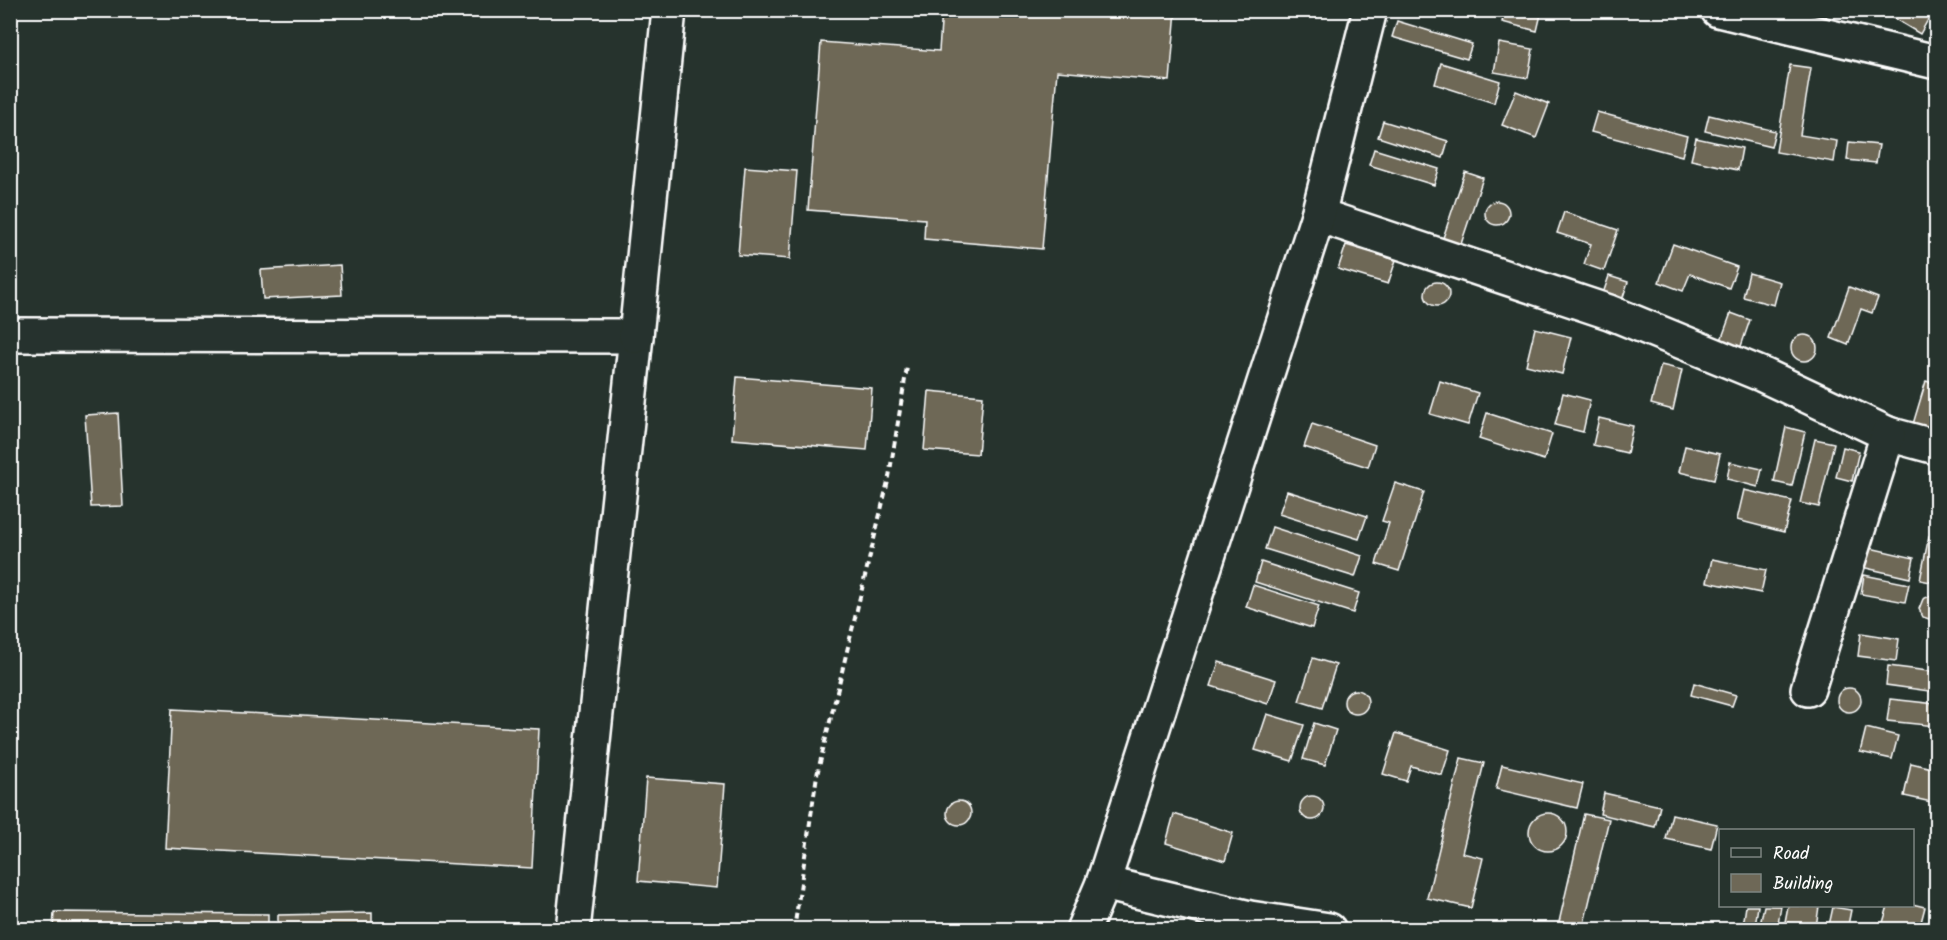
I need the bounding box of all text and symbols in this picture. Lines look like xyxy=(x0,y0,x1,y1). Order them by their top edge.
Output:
legend xyxy=(1719,829,1914,907)
text: Road xyxy=(1773,840,1810,869)
text: Building xyxy=(1773,870,1833,899)

